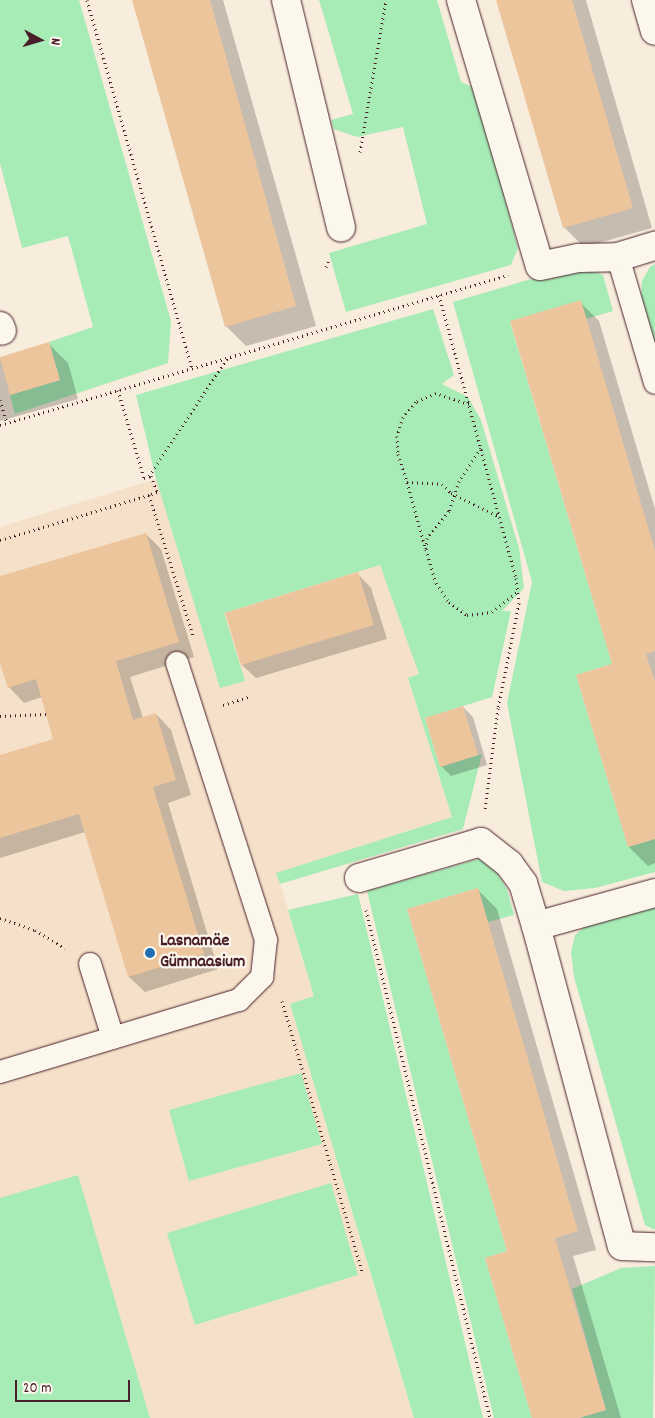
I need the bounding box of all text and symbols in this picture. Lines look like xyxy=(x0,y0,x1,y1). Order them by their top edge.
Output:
north arrow xyxy=(15,15,65,65)
text: N xyxy=(45,37,65,46)
place label: Lasnamäe Gümnaasium xyxy=(160,932,245,974)
marker: Lasnamäe Gümnaasium xyxy=(144,947,156,959)
scale bar xyxy=(18,1370,132,1402)
text: 20 m xyxy=(23,1378,51,1400)

